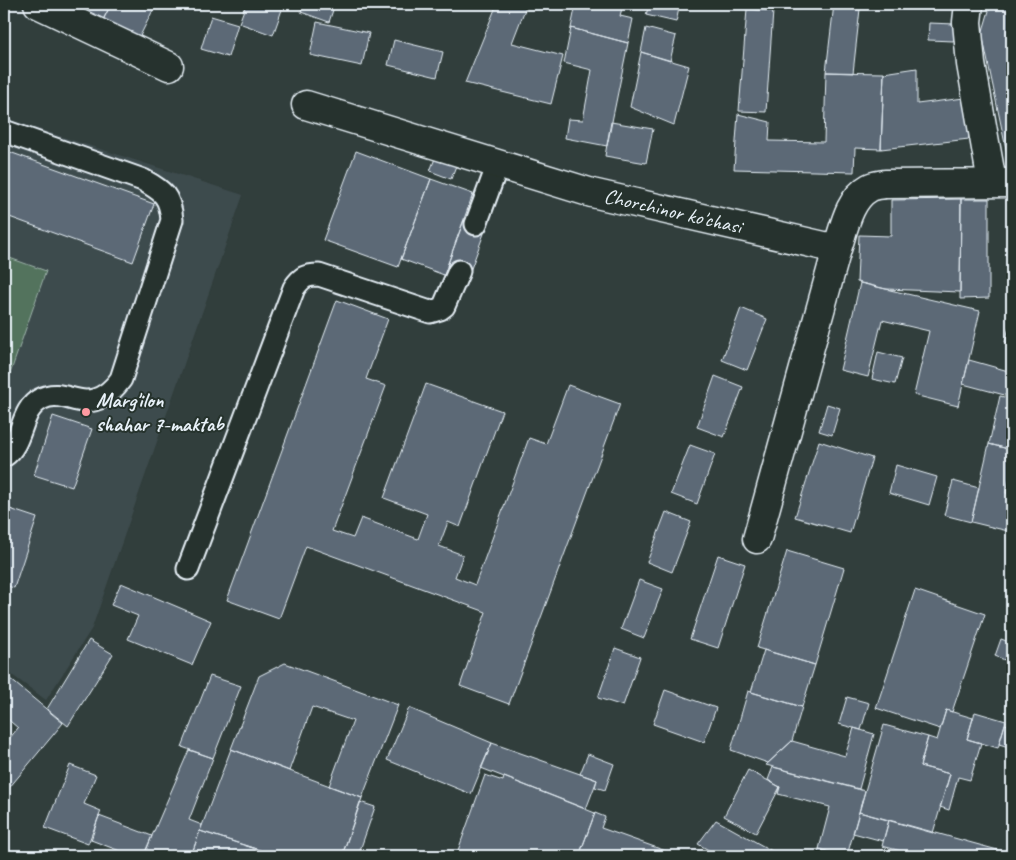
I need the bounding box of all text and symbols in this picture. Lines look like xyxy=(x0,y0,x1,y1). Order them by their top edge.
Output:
street label: Chorchinor ko'chasi xyxy=(602,183,747,240)
place label: Marg'ilon shahar 7-maktab xyxy=(96,387,225,437)
marker: Marg'ilon shahar 7-maktab xyxy=(80,406,92,418)

